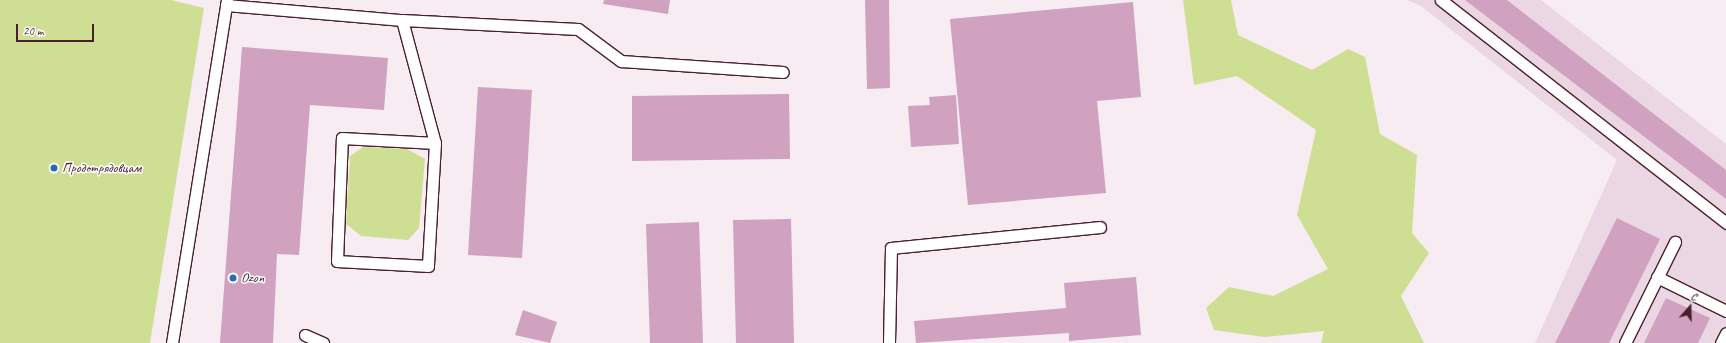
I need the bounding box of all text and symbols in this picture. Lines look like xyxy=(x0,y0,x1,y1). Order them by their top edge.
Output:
scale bar xyxy=(18,16,96,42)
text: 20 m xyxy=(23,23,43,39)
place label: Продотрядовцам xyxy=(62,160,141,176)
marker: Продотрядовцам xyxy=(49,163,59,173)
place label: Ozon xyxy=(241,270,264,286)
marker: Ozon xyxy=(228,273,238,283)
north arrow xyxy=(1670,287,1710,327)
text: С xyxy=(1689,288,1699,303)

